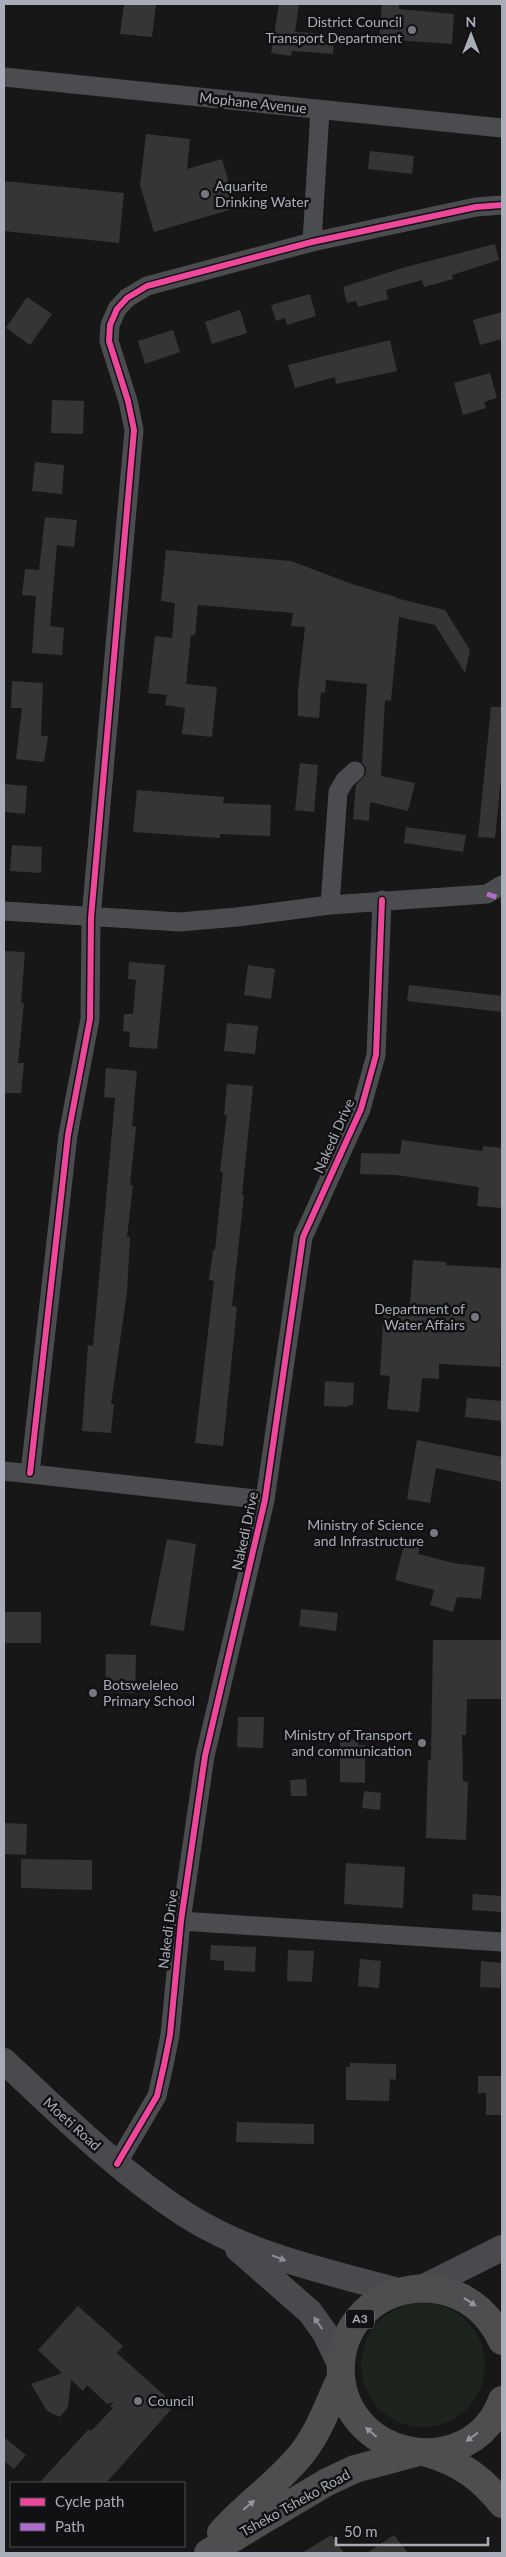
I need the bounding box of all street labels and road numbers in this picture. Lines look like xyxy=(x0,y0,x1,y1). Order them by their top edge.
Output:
street label: Mophane Avenue xyxy=(198,88,308,117)
street label: Nakedi Drive xyxy=(310,1096,358,1176)
street label: Nakedi Drive xyxy=(228,1490,261,1572)
street label: Nakedi Drive xyxy=(154,1888,181,1970)
street label: Moeti Road xyxy=(40,2093,105,2154)
road number: A3 xyxy=(346,2310,374,2328)
street label: Tsheko Tsheko Road xyxy=(237,2465,353,2540)

